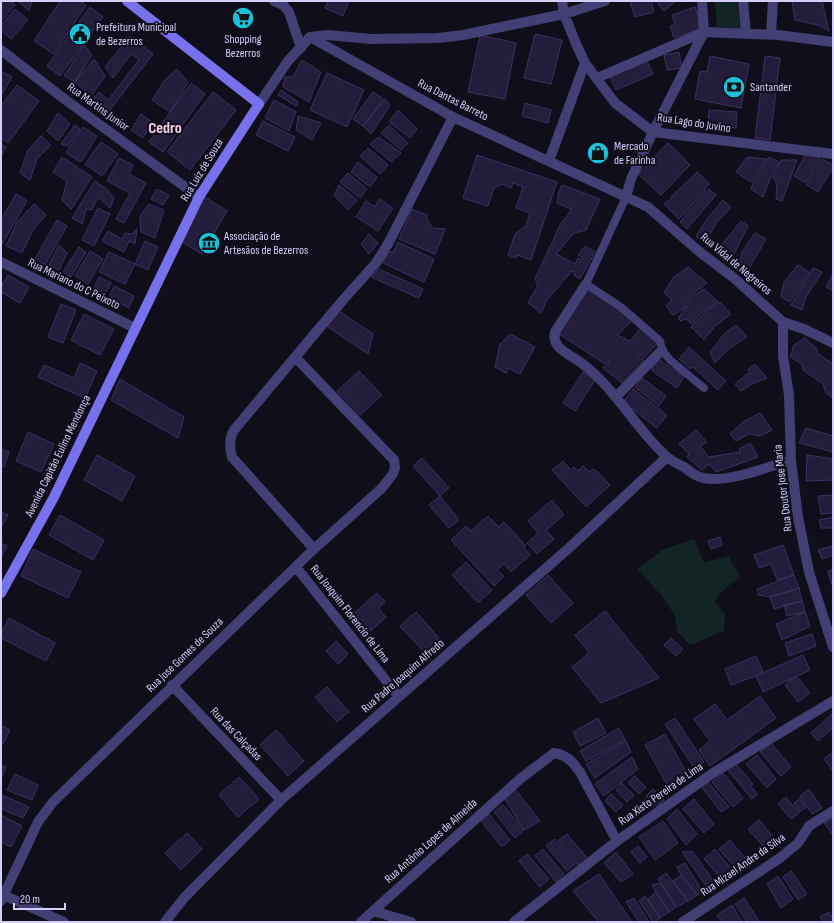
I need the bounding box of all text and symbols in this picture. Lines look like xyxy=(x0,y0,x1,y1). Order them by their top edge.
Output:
supermarket icon: Shopping Bezerros xyxy=(230,5,256,31)
place label: Prefeitura Municipal de Bezerros xyxy=(96,20,176,49)
public building icon: Prefeitura Municipal de Bezerros xyxy=(67,21,93,47)
place label: Shopping Bezerros xyxy=(224,32,262,61)
bank icon: Santander xyxy=(721,74,747,100)
street label: Rua Dantas Barreto xyxy=(415,76,491,124)
street label: Rua Martins Junior xyxy=(64,79,132,135)
place label: Santander xyxy=(750,80,792,95)
street label: Rua Lago do Juvino xyxy=(656,110,732,136)
district label: Cedro xyxy=(148,119,182,138)
street label: Rua Luiz de Souza xyxy=(177,135,227,204)
place label: Mercado de Farinha xyxy=(614,139,656,168)
shop icon: Mercado de Farinha xyxy=(585,140,611,166)
place label: Associação de Artesãos de Bezerros xyxy=(223,229,308,258)
museum icon: Associação de Artesãos de Bezerros xyxy=(196,230,222,256)
street label: Rua Vidal de Negreiros xyxy=(697,230,775,298)
street label: Rua Mariano do C Peixoto xyxy=(25,255,123,313)
street label: Avenida Capitão Eulino Mendonça xyxy=(21,392,94,520)
street label: Rua Doutor Jose Maria xyxy=(770,443,796,532)
street label: Rua Joaquim Florencio de Lima xyxy=(307,562,393,666)
street label: Rua Jose Gomes de Souza xyxy=(143,614,227,696)
street label: Rua Padre Joaquim Alfredo xyxy=(359,636,447,716)
street label: Rua das Calçadas xyxy=(207,704,265,764)
street label: Rua Xisto Pereira de Lima xyxy=(616,759,707,829)
street label: Rua Antônio Lopes de Almeida xyxy=(382,795,481,887)
street label: Rua Mizael Andre da Silva xyxy=(698,830,789,900)
scale bar xyxy=(14,885,65,911)
text: 20 m xyxy=(20,892,40,907)

